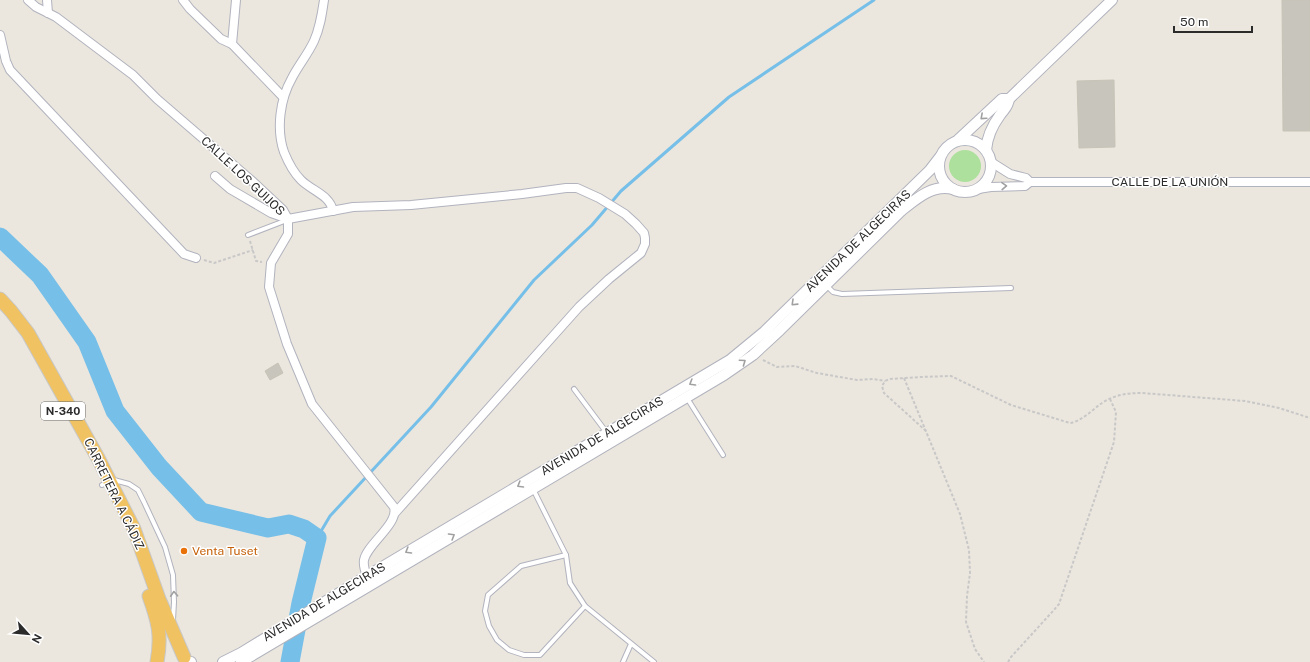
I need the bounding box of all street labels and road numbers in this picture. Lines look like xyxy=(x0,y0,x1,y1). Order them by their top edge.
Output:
street label: CALLE LOS GUIJOS xyxy=(198,134,288,218)
street label: CALLE DE LA UNIÓN xyxy=(1112,175,1228,189)
street label: AVENIDA DE ALGECIRAS xyxy=(802,187,914,295)
street label: AVENIDA DE ALGECIRAS xyxy=(538,394,666,478)
road number: N-340 xyxy=(41,402,85,420)
street label: CARRETERA A CÁDIZ xyxy=(81,436,147,552)
street label: AVENIDA DE ALGECIRAS xyxy=(260,560,388,644)

